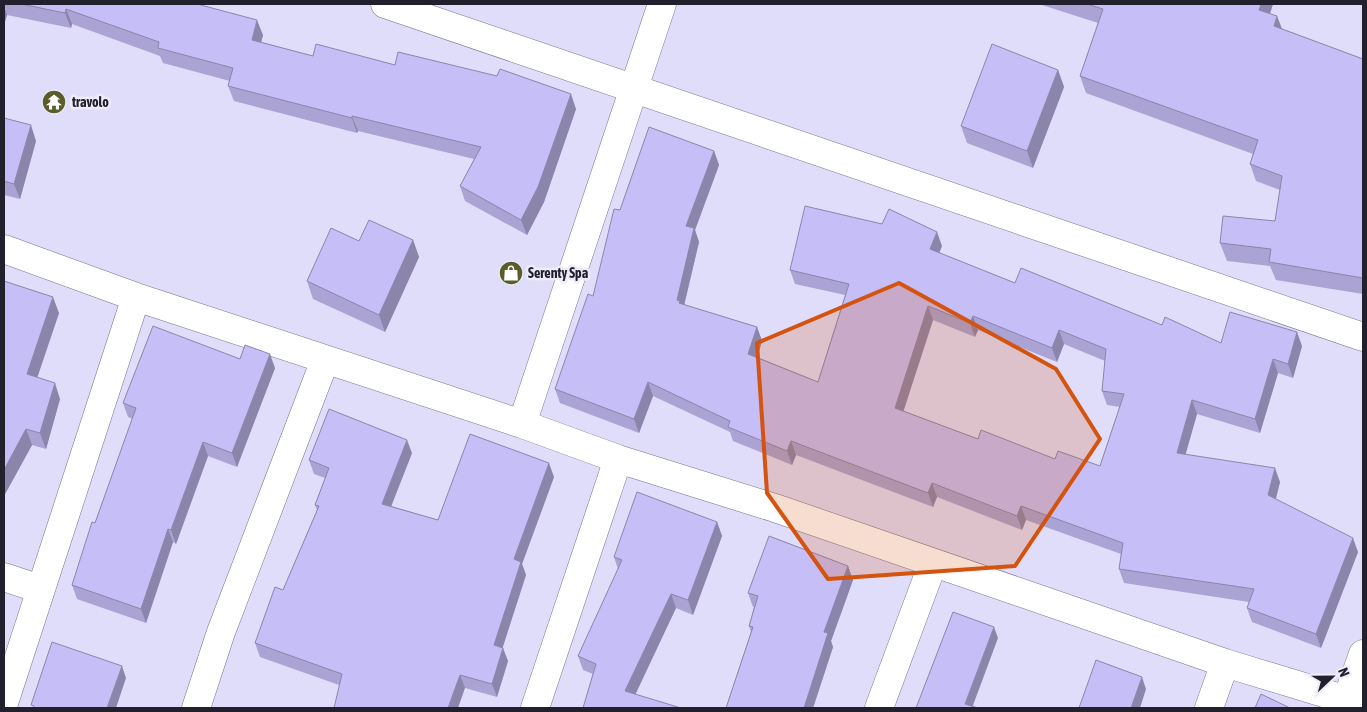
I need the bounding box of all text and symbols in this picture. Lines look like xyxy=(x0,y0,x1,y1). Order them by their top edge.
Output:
temple icon: travolo xyxy=(41,89,67,115)
place label: travolo xyxy=(71,94,109,110)
shop icon: Serenty Spa xyxy=(498,260,524,286)
place label: Serenty Spa xyxy=(528,265,589,281)
north arrow xyxy=(1307,652,1357,702)
text: N xyxy=(1335,665,1353,679)

